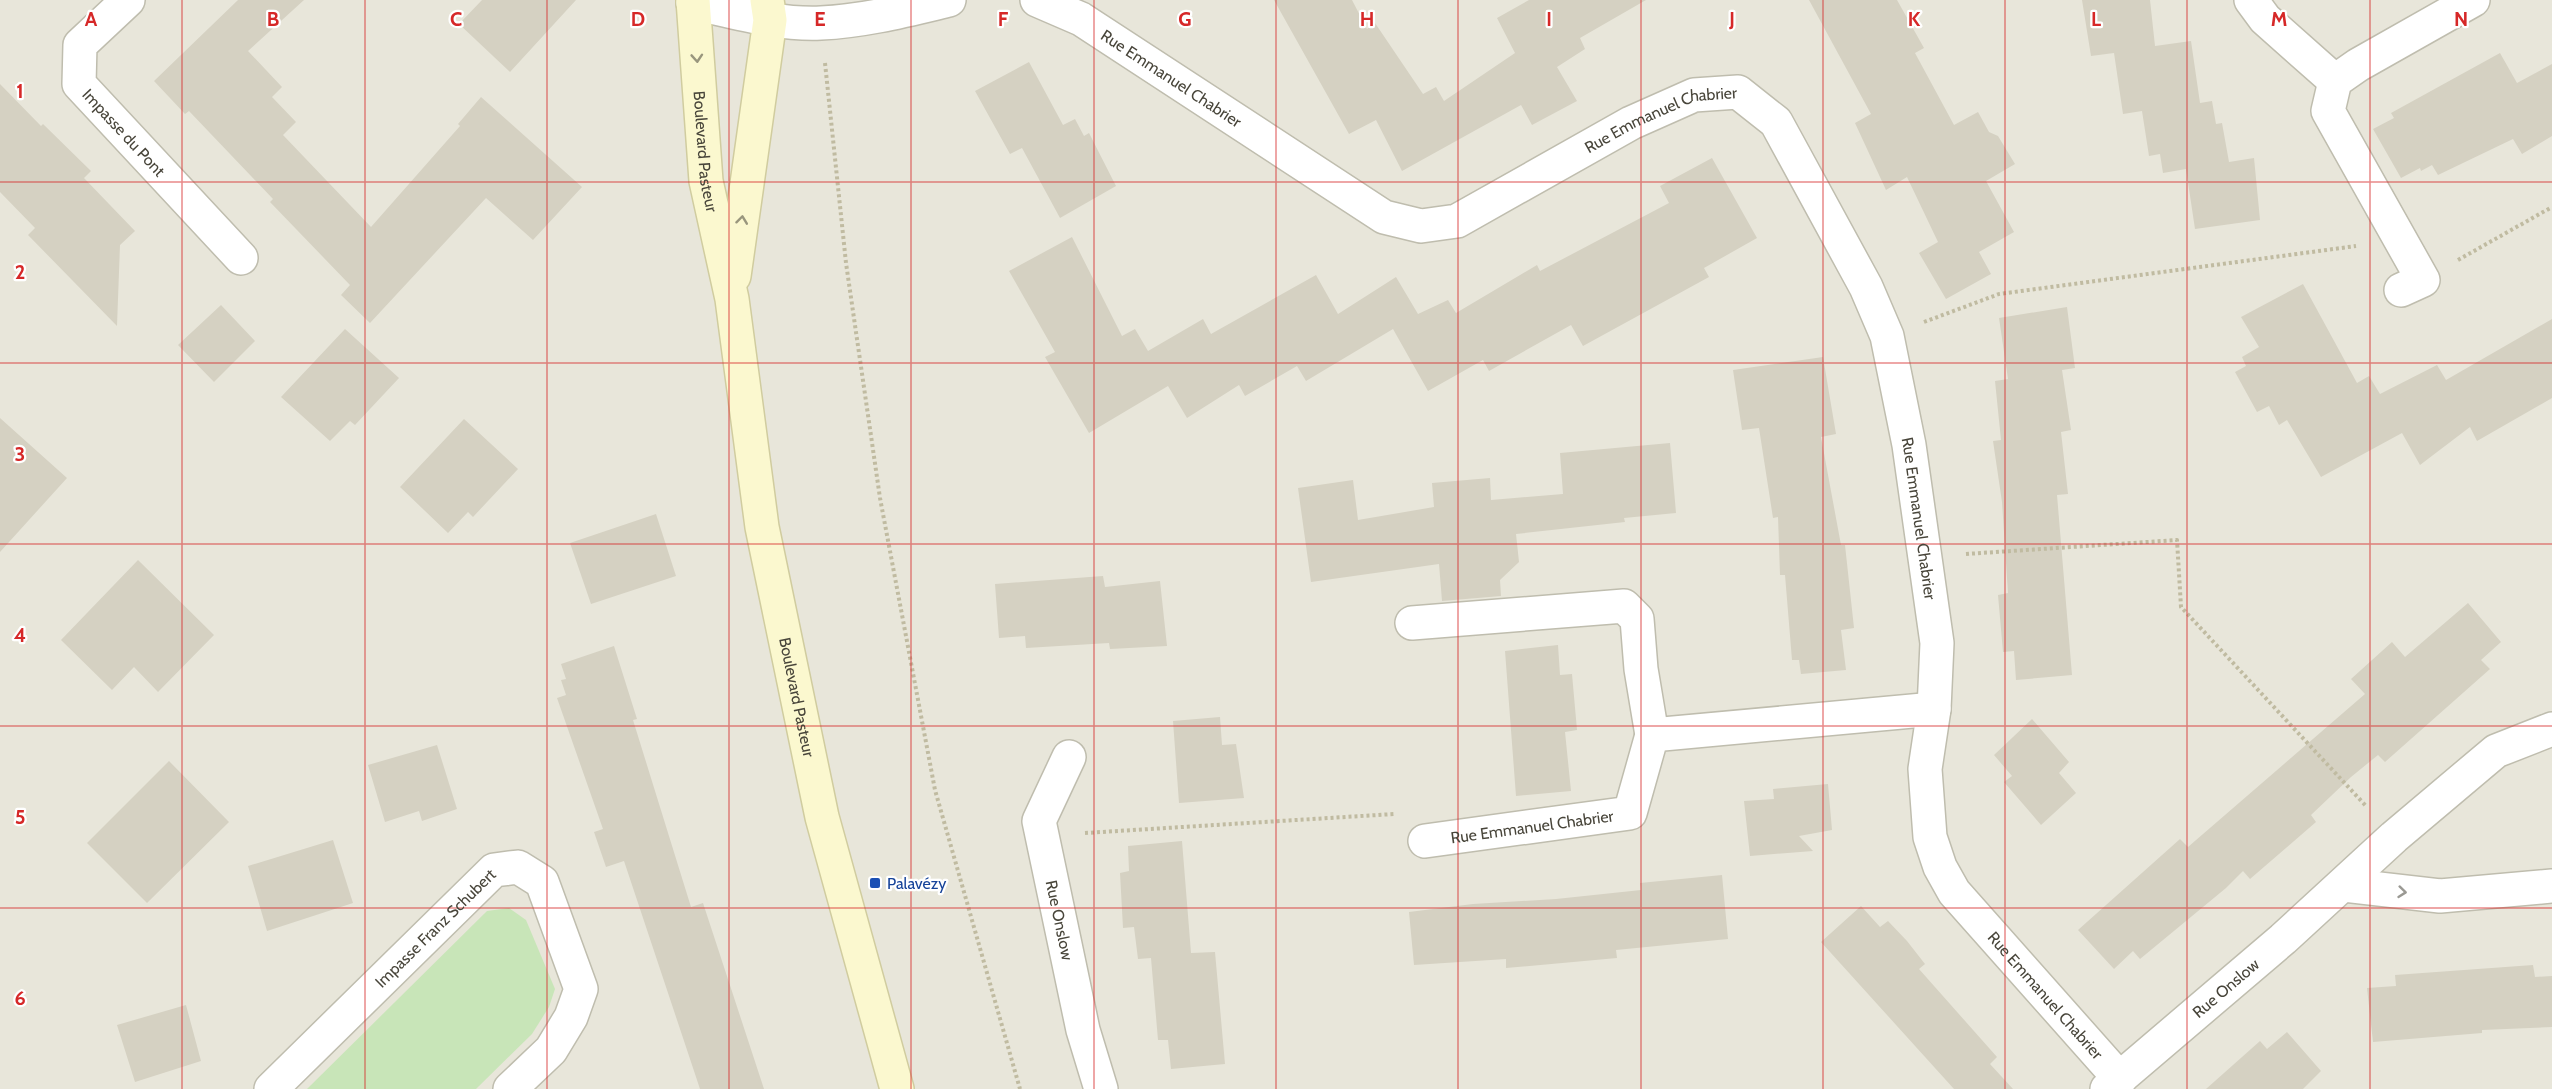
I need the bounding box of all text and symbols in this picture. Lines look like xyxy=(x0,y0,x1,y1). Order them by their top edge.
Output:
text: A xyxy=(85,7,98,31)
text: B xyxy=(267,7,279,31)
text: C xyxy=(450,7,462,31)
text: D xyxy=(631,7,645,31)
text: E xyxy=(814,7,826,31)
text: F xyxy=(998,7,1009,31)
text: G xyxy=(1178,7,1192,31)
text: H xyxy=(1360,7,1374,31)
text: I xyxy=(1546,7,1552,31)
text: J xyxy=(1728,7,1735,31)
text: K xyxy=(1908,7,1921,31)
text: L xyxy=(2091,7,2101,31)
text: M xyxy=(2271,7,2287,31)
text: N xyxy=(2454,7,2468,31)
street label: Rue Emmanuel Chabrier xyxy=(1097,26,1246,132)
one-way arrow xyxy=(690,54,703,63)
text: 1 xyxy=(16,79,24,103)
street label: Rue Emmanuel Chabrier xyxy=(1581,83,1739,157)
street label: Impasse du Pont xyxy=(78,85,169,181)
street label: Boulevard Pasteur xyxy=(690,90,722,215)
one-way arrow xyxy=(735,215,747,225)
text: 2 xyxy=(15,260,25,284)
street label: Rue Emmanuel Chabrier xyxy=(1898,435,1940,602)
text: 3 xyxy=(15,442,25,466)
text: 4 xyxy=(14,623,26,647)
street label: Boulevard Pasteur xyxy=(775,636,819,760)
text: 5 xyxy=(15,805,25,829)
street label: Rue Emmanuel Chabrier xyxy=(1450,806,1616,847)
street label: Impasse Franz Schubert xyxy=(371,864,500,991)
place label: Palavézy xyxy=(887,874,946,893)
marker: Palavézy xyxy=(868,876,882,890)
street label: Rue Onslow xyxy=(1042,878,1077,962)
one-way arrow xyxy=(2397,885,2406,897)
street label: Rue Emmanuel Chabrier xyxy=(1984,928,2107,1064)
street label: Rue Onslow xyxy=(2189,954,2264,1022)
text: 6 xyxy=(14,986,26,1010)

